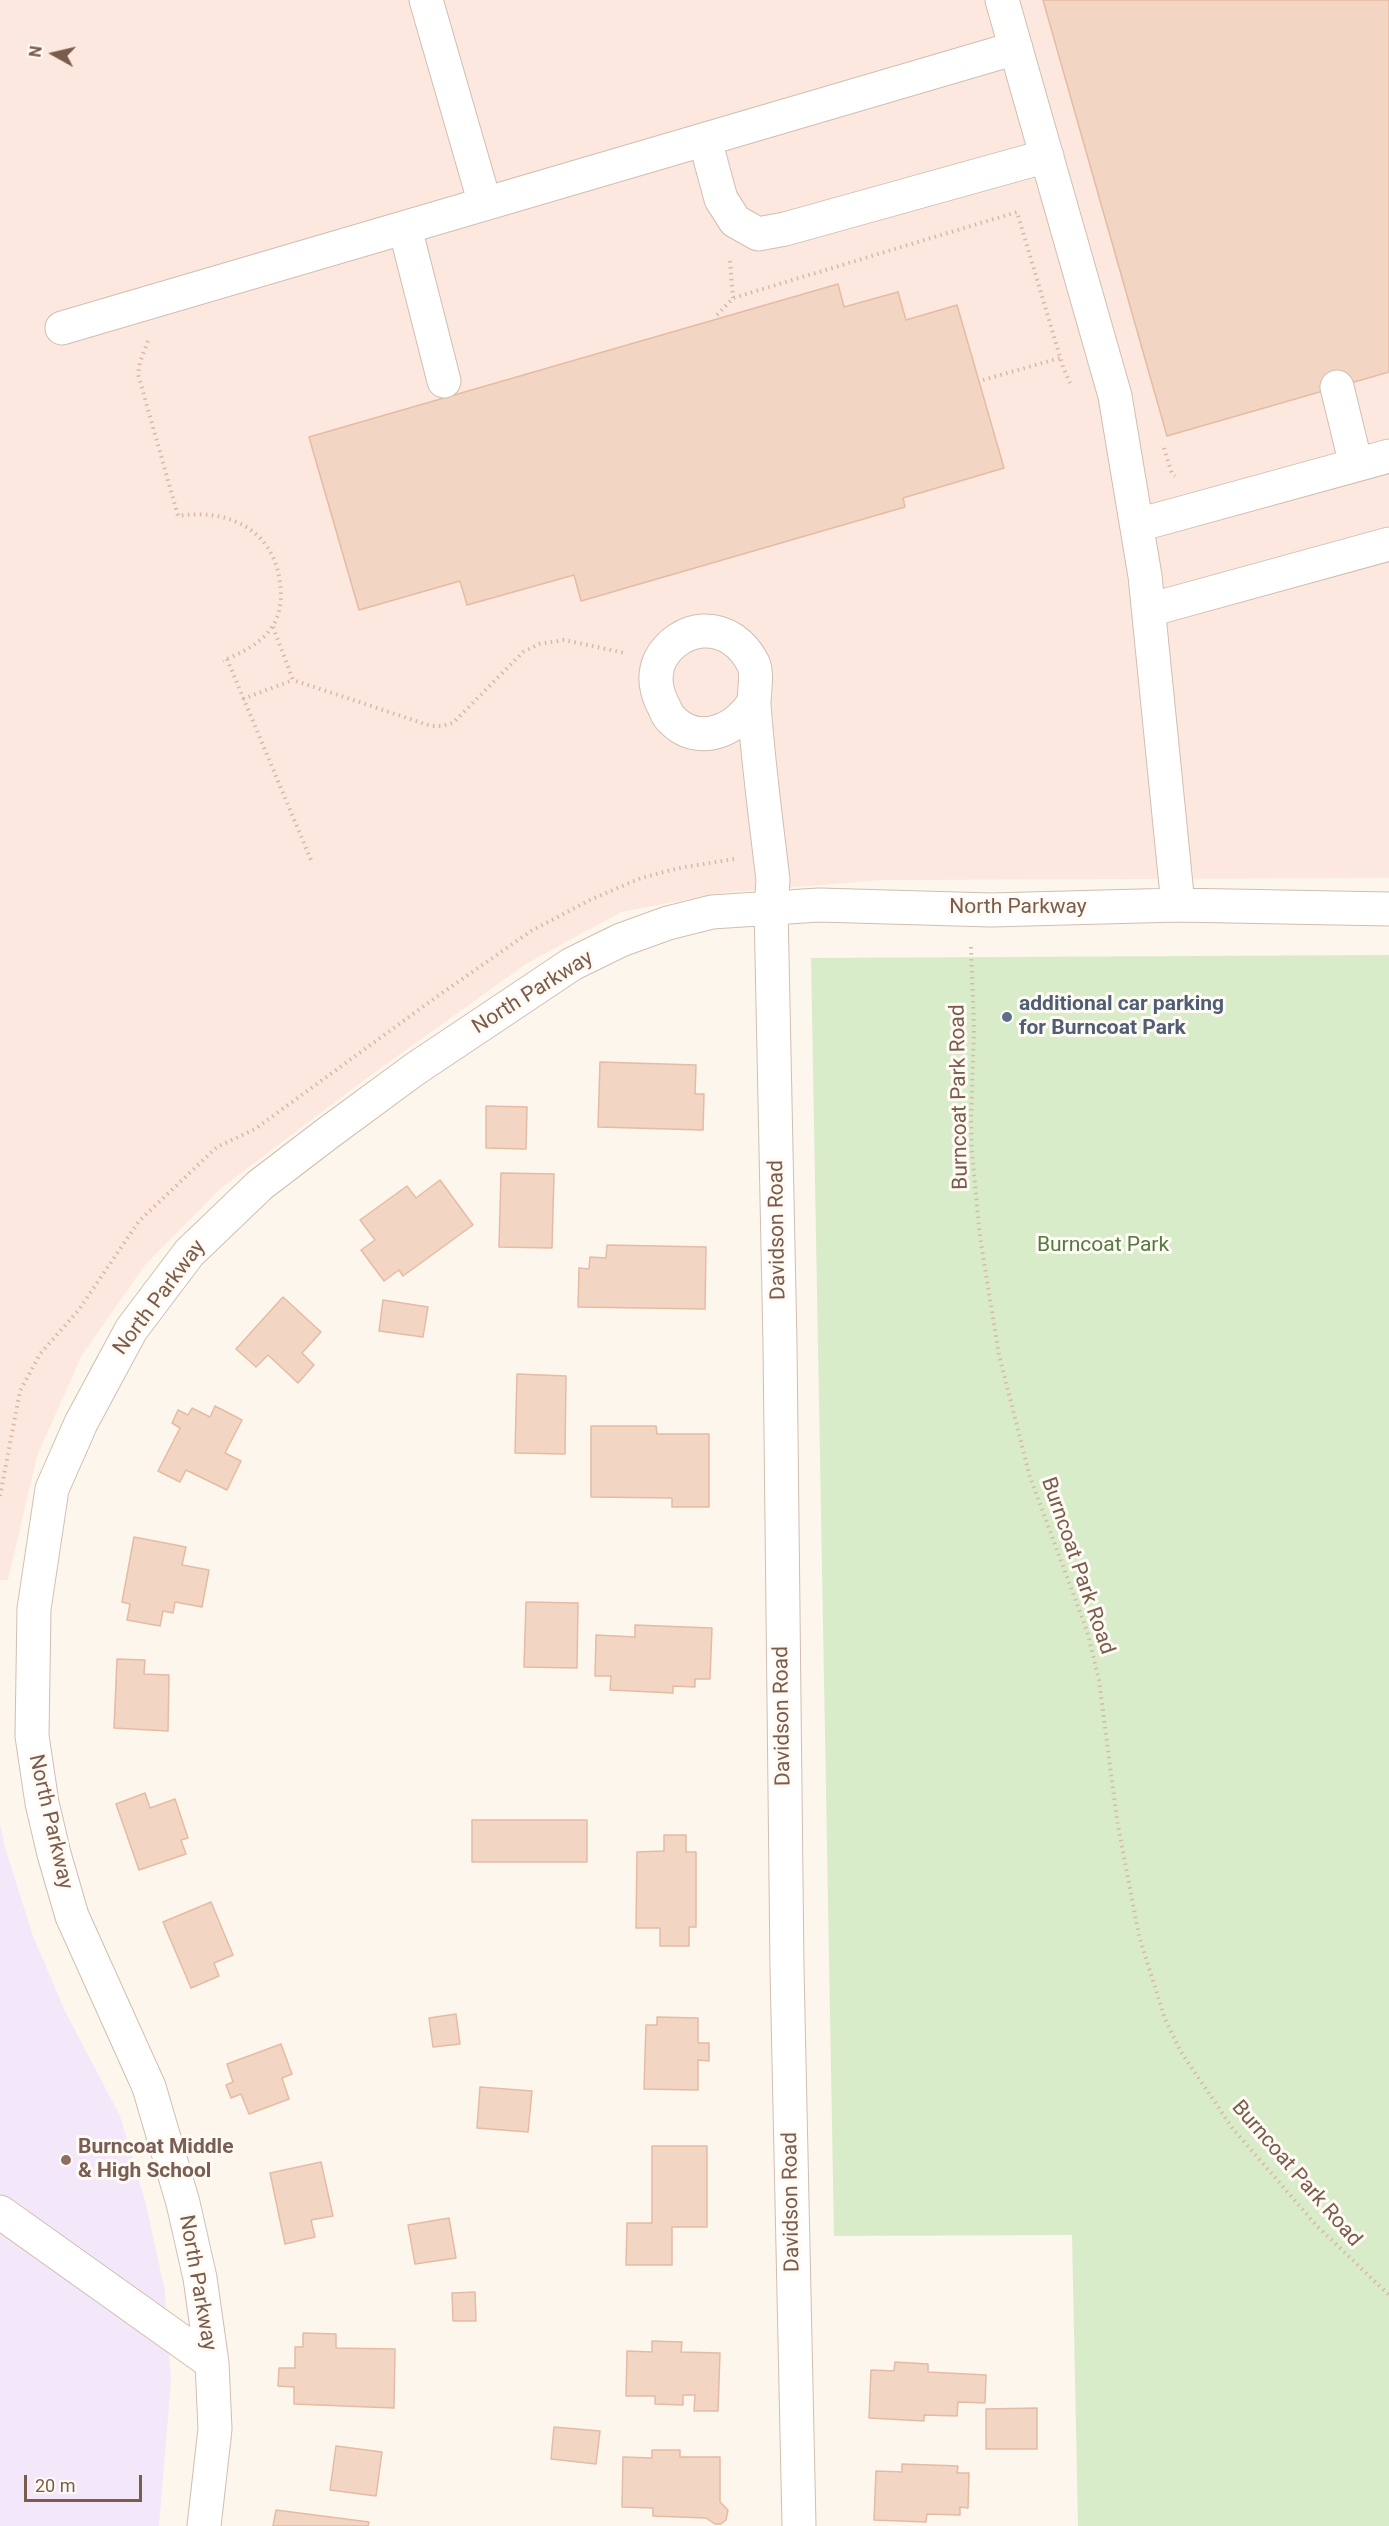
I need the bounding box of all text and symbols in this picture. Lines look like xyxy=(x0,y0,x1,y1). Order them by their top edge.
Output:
north arrow xyxy=(24,24,84,84)
text: N xyxy=(25,45,46,58)
street label: North Parkway xyxy=(949,895,1087,921)
street label: North Parkway xyxy=(468,946,598,1040)
place label: additional car parking for Burncoat Park xyxy=(1019,992,1224,1042)
street label: Burncoat Park Road xyxy=(946,1004,974,1190)
marker: additional car parking for Burncoat Park xyxy=(1000,1010,1014,1024)
street label: Davidson Road xyxy=(764,1160,792,1300)
park label: Burncoat Park xyxy=(1037,1233,1169,1259)
street label: North Parkway xyxy=(109,1235,211,1361)
street label: Burncoat Park Road xyxy=(1035,1474,1119,1658)
street label: Davidson Road xyxy=(769,1646,797,1786)
street label: North Parkway xyxy=(22,1752,78,1892)
street label: Burncoat Park Road xyxy=(1226,2096,1366,2252)
street label: Davidson Road xyxy=(778,2132,806,2272)
place label: Burncoat Middle & High School xyxy=(78,2135,233,2185)
marker: Burncoat Middle & High School xyxy=(59,2153,73,2167)
street label: North Parkway xyxy=(173,2213,221,2353)
scale bar xyxy=(27,2463,146,2501)
text: 20 m xyxy=(35,2475,75,2496)

